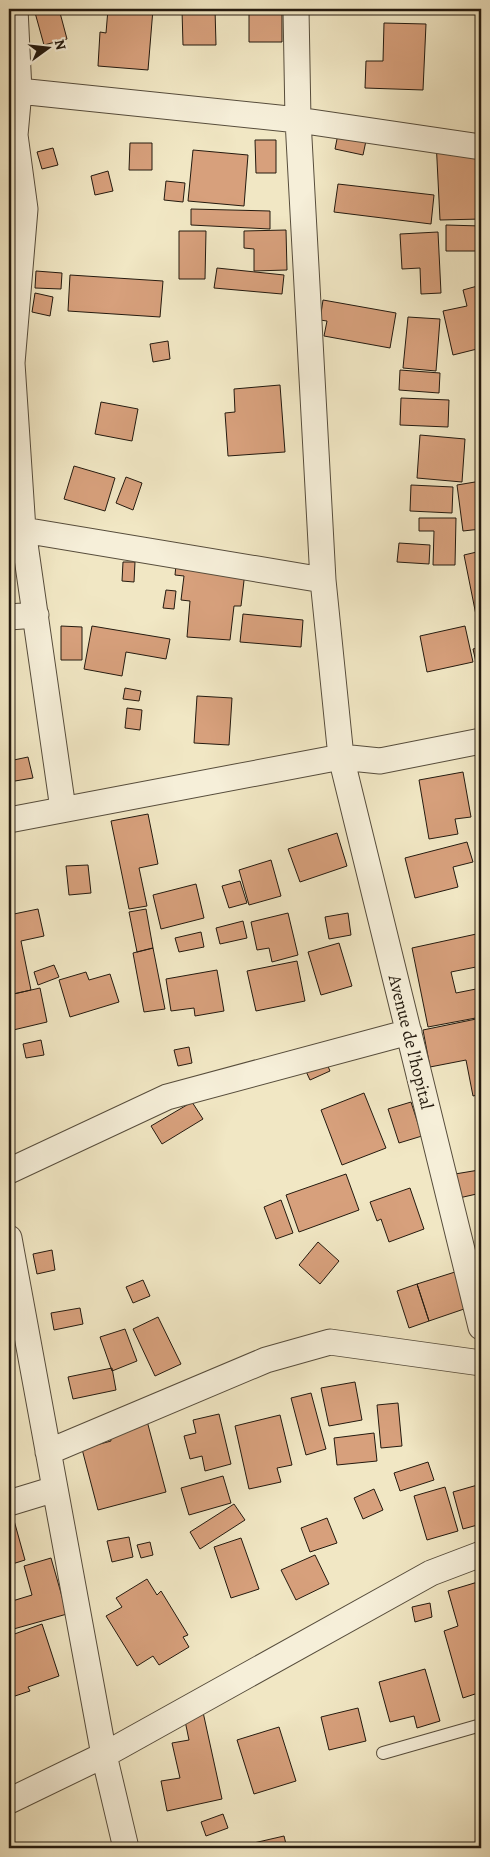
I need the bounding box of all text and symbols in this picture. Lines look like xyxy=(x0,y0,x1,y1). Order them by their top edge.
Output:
north arrow xyxy=(22,22,72,72)
text: N xyxy=(50,37,71,52)
street label: Avenue de l'hopital xyxy=(382,971,439,1112)

